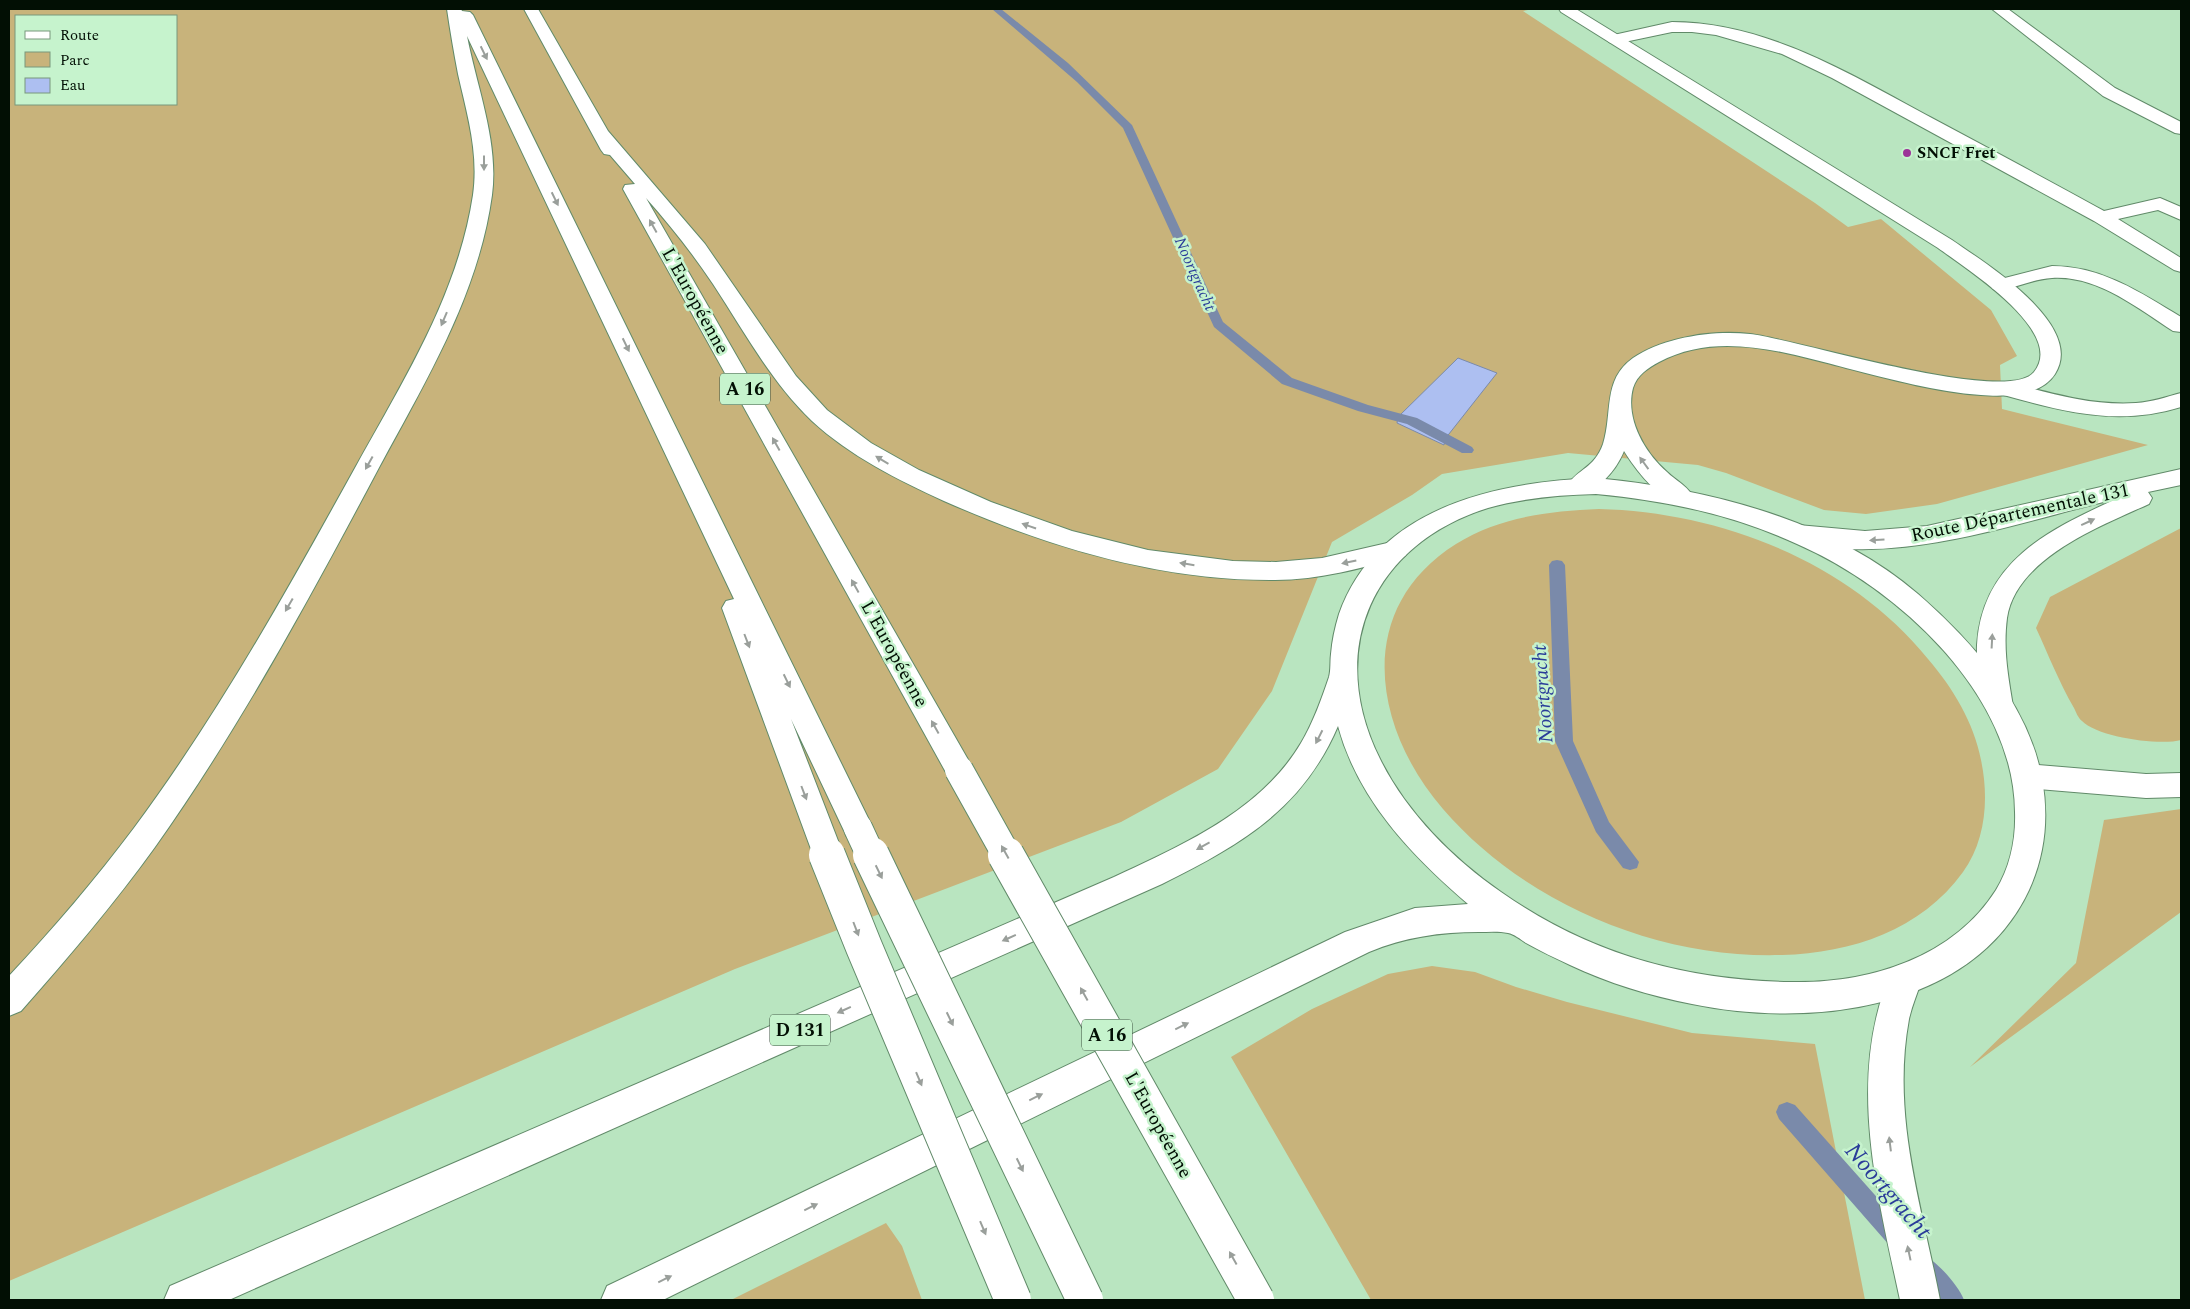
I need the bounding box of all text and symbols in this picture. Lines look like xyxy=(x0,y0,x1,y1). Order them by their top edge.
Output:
legend xyxy=(15,15,178,105)
text: Route xyxy=(60,24,99,47)
one-way arrow xyxy=(480,45,488,60)
text: Parc xyxy=(60,49,90,72)
text: Eau xyxy=(60,74,86,97)
place label: SNCF Fret xyxy=(1917,141,1996,165)
marker: SNCF Fret xyxy=(1901,147,1913,159)
one-way arrow xyxy=(480,155,488,171)
one-way arrow xyxy=(551,192,559,206)
one-way arrow xyxy=(649,219,657,234)
water label: Noortgracht xyxy=(1168,233,1222,316)
street label: L'Européenne xyxy=(654,242,736,360)
one-way arrow xyxy=(440,312,448,326)
one-way arrow xyxy=(622,338,630,352)
road number: A 16 xyxy=(720,374,770,404)
one-way arrow xyxy=(771,438,780,451)
one-way arrow xyxy=(875,455,888,464)
one-way arrow xyxy=(365,456,374,470)
one-way arrow xyxy=(1639,456,1649,470)
street label: Route Départementale 131 xyxy=(1908,476,2132,550)
one-way arrow xyxy=(2081,518,2095,526)
one-way arrow xyxy=(1022,522,1037,529)
one-way arrow xyxy=(1869,537,1885,545)
one-way arrow xyxy=(1341,558,1356,566)
one-way arrow xyxy=(1179,560,1195,568)
one-way arrow xyxy=(851,579,860,592)
street label: L'Européenne xyxy=(853,595,935,713)
one-way arrow xyxy=(285,598,294,611)
one-way arrow xyxy=(1988,632,1996,648)
one-way arrow xyxy=(743,634,751,649)
water label: Noortgracht xyxy=(1525,643,1561,744)
one-way arrow xyxy=(783,674,791,688)
one-way arrow xyxy=(931,720,939,735)
one-way arrow xyxy=(1315,729,1323,744)
one-way arrow xyxy=(800,786,808,801)
one-way arrow xyxy=(1196,842,1209,851)
one-way arrow xyxy=(1001,845,1009,860)
one-way arrow xyxy=(875,865,883,879)
one-way arrow xyxy=(853,922,861,936)
one-way arrow xyxy=(1001,935,1016,943)
one-way arrow xyxy=(1080,987,1088,1002)
one-way arrow xyxy=(837,1007,851,1015)
one-way arrow xyxy=(946,1012,954,1026)
road number: D 131 xyxy=(770,1014,830,1046)
road number: A 16 xyxy=(1082,1020,1132,1050)
one-way arrow xyxy=(1175,1022,1189,1030)
street label: L'Européenne xyxy=(1117,1066,1199,1184)
one-way arrow xyxy=(916,1072,924,1086)
one-way arrow xyxy=(1029,1093,1043,1101)
water label: Noortgracht xyxy=(1836,1135,1941,1248)
one-way arrow xyxy=(1886,1136,1894,1152)
one-way arrow xyxy=(1016,1158,1024,1172)
one-way arrow xyxy=(804,1203,818,1211)
one-way arrow xyxy=(979,1221,987,1236)
one-way arrow xyxy=(1905,1245,1913,1260)
one-way arrow xyxy=(1228,1251,1237,1264)
one-way arrow xyxy=(658,1275,672,1283)

